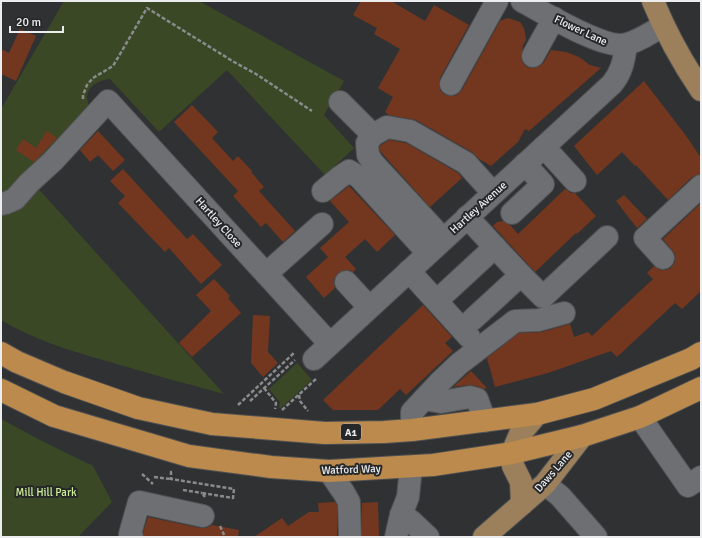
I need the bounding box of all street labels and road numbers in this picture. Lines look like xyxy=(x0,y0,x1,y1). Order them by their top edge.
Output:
street label: Flower Lane xyxy=(552,13,609,48)
street label: Hartley Avenue xyxy=(447,179,509,236)
street label: Hartley Close xyxy=(193,195,245,250)
road number: A1 xyxy=(341,424,361,440)
street label: Daws Lane xyxy=(532,448,575,495)
street label: Watford Way xyxy=(321,462,382,477)

